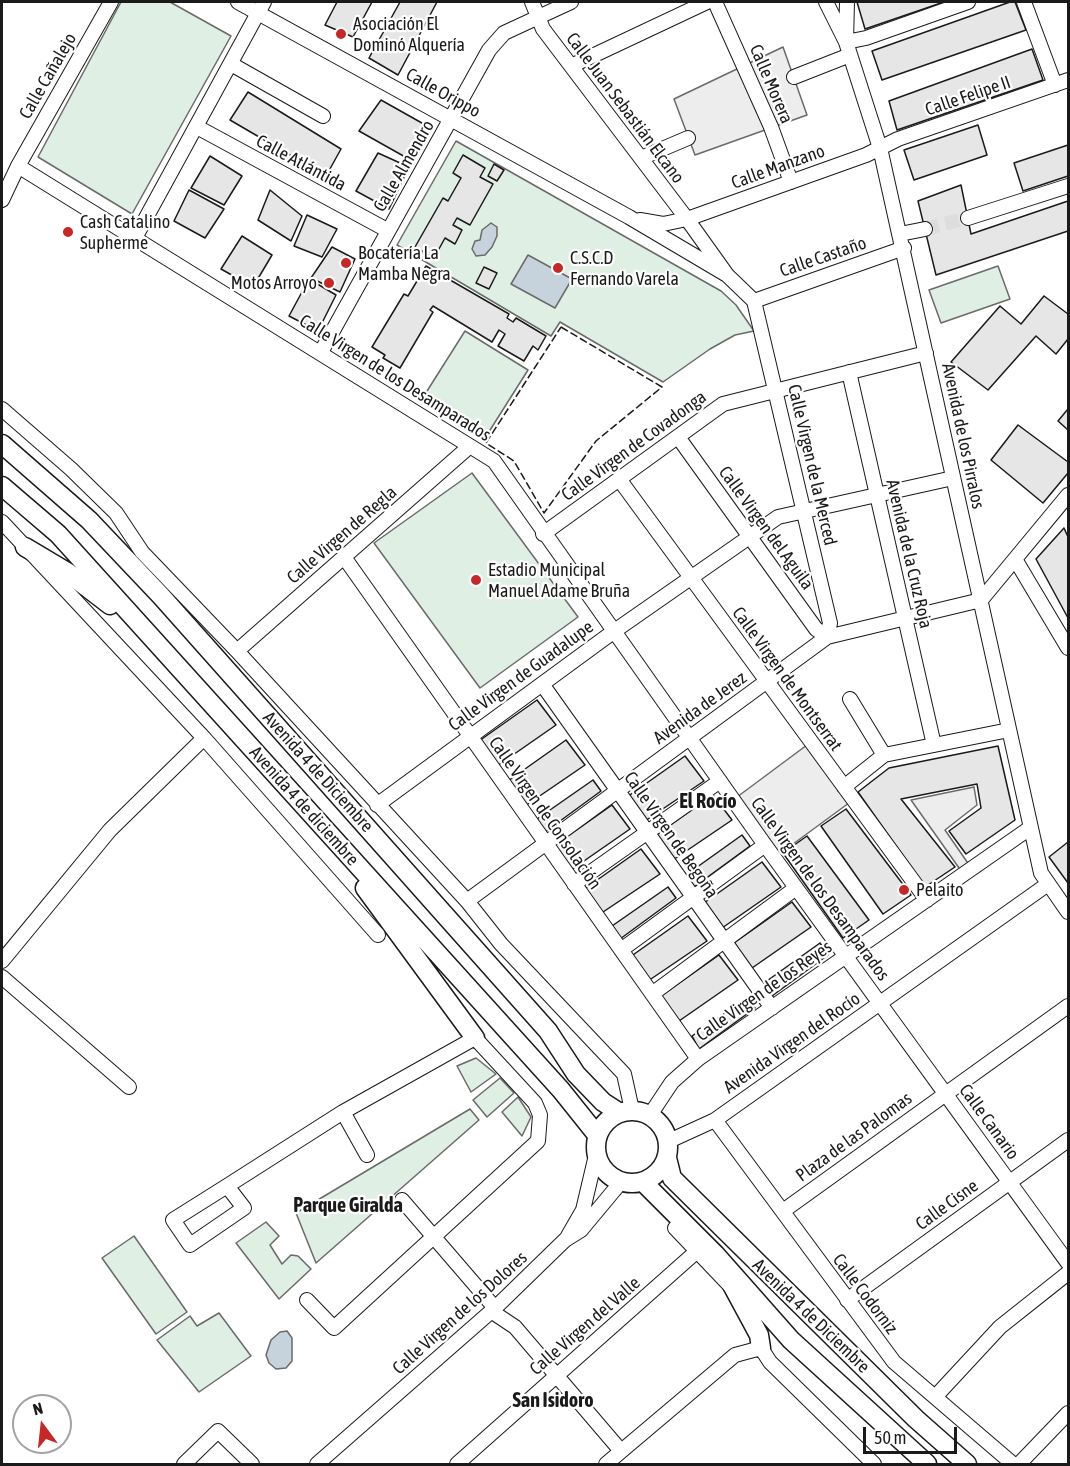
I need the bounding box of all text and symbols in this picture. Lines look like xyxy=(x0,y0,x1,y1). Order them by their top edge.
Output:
place label: Asociación El Dominó Alquería xyxy=(353,13,465,56)
marker: Asociación El Dominó Alquería xyxy=(334,27,348,41)
street label: Calle Juan Sebastián Elcano xyxy=(561,28,689,188)
street label: Calle Cañalejo xyxy=(15,29,81,123)
street label: Calle Morera xyxy=(745,41,797,127)
street label: Calle Orippo xyxy=(402,64,484,122)
street label: Calle Felipe II xyxy=(923,71,1013,121)
street label: Calle Almendro xyxy=(369,116,439,216)
street label: Calle Atlántida xyxy=(252,130,350,196)
street label: Calle Manzano xyxy=(728,140,828,194)
place label: Cash Catalino Supherme xyxy=(80,211,170,254)
marker: Cash Catalino Supherme xyxy=(61,225,75,239)
street label: Calle Castaño xyxy=(777,232,869,282)
place label: Bocatería La Mamba Negra xyxy=(358,242,451,284)
place label: C.S.C.D Fernando Varela xyxy=(570,247,679,290)
marker: Bocatería La Mamba Negra xyxy=(339,256,353,270)
marker: C.S.C.D Fernando Varela xyxy=(551,261,565,275)
place label: Motos Arroyo xyxy=(231,272,317,294)
marker: Motos Arroyo xyxy=(322,276,336,290)
street label: Calle Virgen de los Desamparados xyxy=(295,310,495,446)
street label: Avenida de los Pirralos xyxy=(937,361,989,511)
street label: Calle Virgen de la Merced xyxy=(783,382,841,548)
street label: Calle Virgen de Covadonga xyxy=(557,386,711,506)
street label: Calle Virgen del Aguila xyxy=(714,462,818,594)
street label: Avenida de la Cruz Roja xyxy=(881,477,937,631)
street label: Calle Virgen de Regla xyxy=(283,482,401,588)
place label: Estadio Municipal Manuel Adame Bruña xyxy=(488,559,630,602)
marker: Estadio Municipal Manuel Adame Bruña xyxy=(469,573,483,587)
street label: Calle Virgen de Montserrat xyxy=(727,603,847,755)
street label: Calle Virgen de Guadalupe xyxy=(444,616,598,736)
street label: Avenida de Jerez xyxy=(649,667,751,749)
street label: Avenida 4 de Diciembre xyxy=(258,707,378,837)
street label: Calle Virgen de Consolación xyxy=(484,733,606,893)
street label: Avenida 4 de diciembre xyxy=(245,742,363,870)
street label: Calle Virgen de Begoña xyxy=(619,767,723,903)
district label: El Rocío xyxy=(679,790,737,814)
street label: Calle Virgen de los Desamparados xyxy=(746,793,894,985)
place label: Pelaito xyxy=(916,879,964,901)
marker: Pelaito xyxy=(897,883,911,897)
street label: Calle Virgen de los Reyes xyxy=(692,936,836,1046)
street label: Avenida Virgen del Rocío xyxy=(720,988,864,1098)
street label: Calle Canario xyxy=(954,1080,1024,1164)
street label: Plaza de las Palomas xyxy=(792,1088,916,1186)
street label: Calle Cisne xyxy=(912,1175,982,1235)
district label: Parque Giralda xyxy=(293,1194,403,1218)
street label: Calle Virgen de los Dolores xyxy=(388,1247,532,1379)
street label: Calle Codorniz xyxy=(828,1250,902,1338)
street label: Avenida 4 de Diciembre xyxy=(748,1254,874,1378)
street label: Calle Virgen del Valle xyxy=(525,1272,645,1380)
district label: San Isidoro xyxy=(512,1389,594,1413)
north arrow xyxy=(12,1394,72,1454)
text: N xyxy=(31,1399,45,1418)
scale bar xyxy=(866,1415,960,1453)
text: 50 m xyxy=(874,1427,906,1448)

